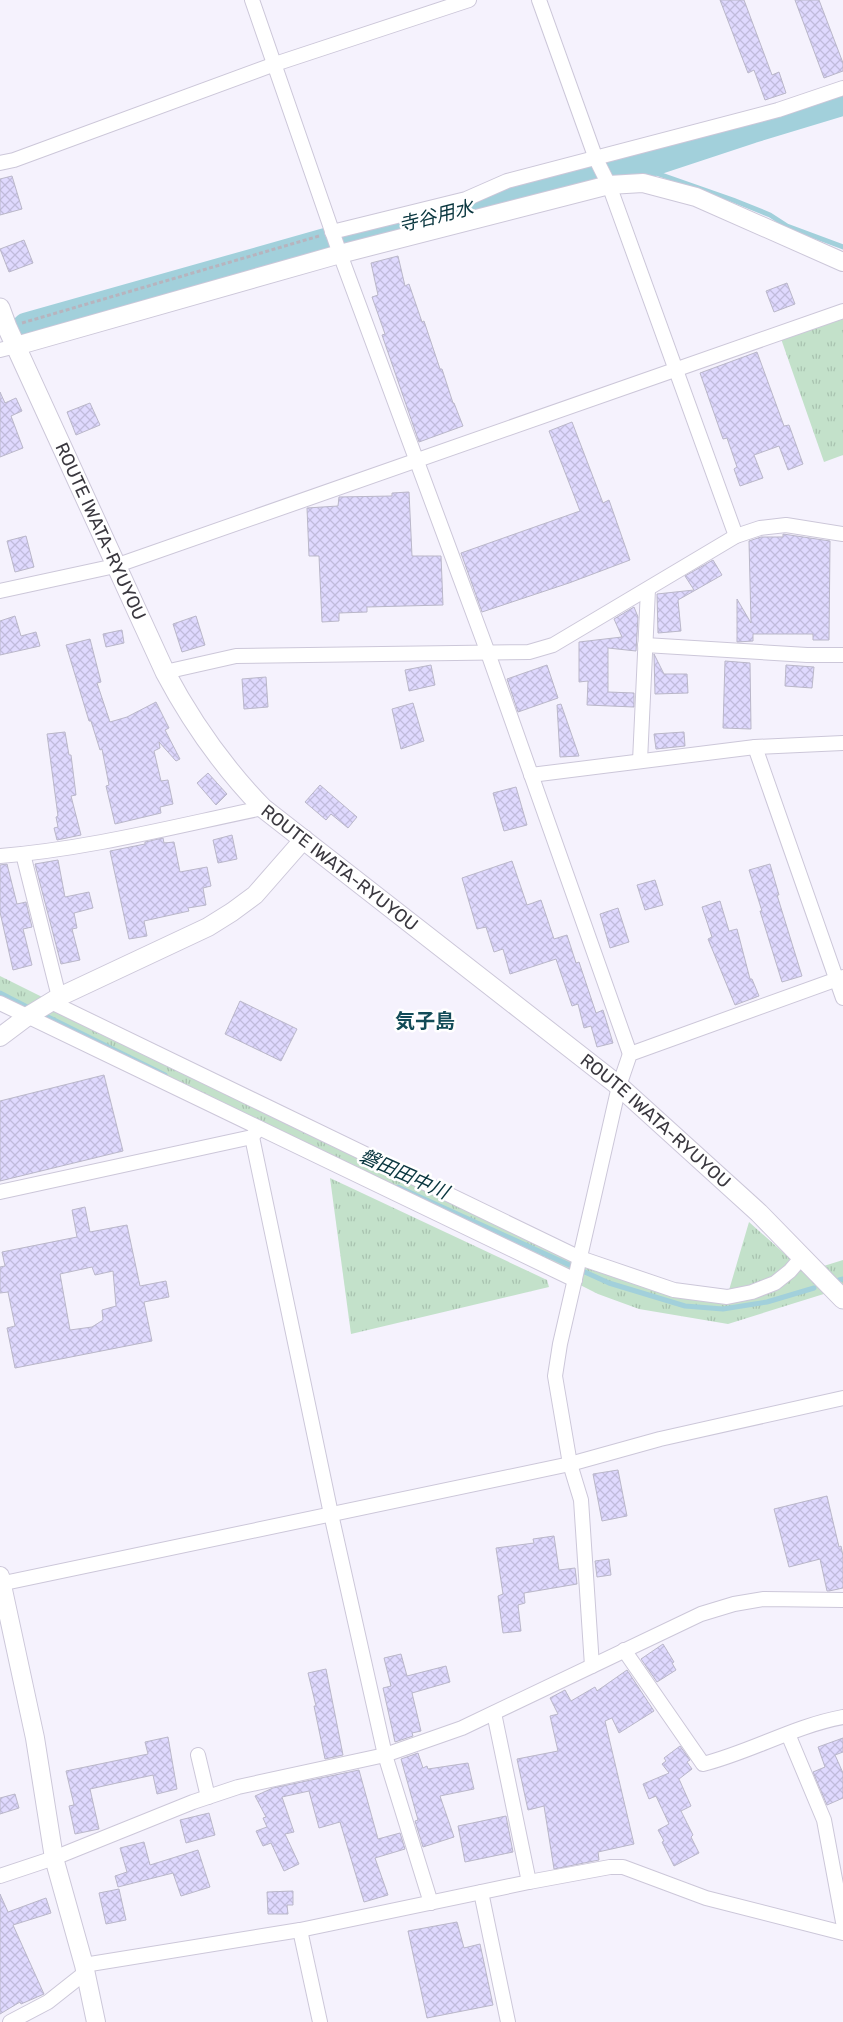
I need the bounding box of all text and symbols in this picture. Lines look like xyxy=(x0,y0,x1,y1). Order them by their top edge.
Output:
water label: 寺谷用水 xyxy=(396,195,478,236)
street label: ROUTE IWATA-RYUYOU xyxy=(50,439,151,624)
street label: ROUTE IWATA-RYUYOU xyxy=(257,800,422,936)
district label: 気子島 xyxy=(395,1009,455,1033)
street label: ROUTE IWATA-RYUYOU xyxy=(576,1049,735,1193)
water label: 磐田田中川 xyxy=(356,1144,454,1205)

